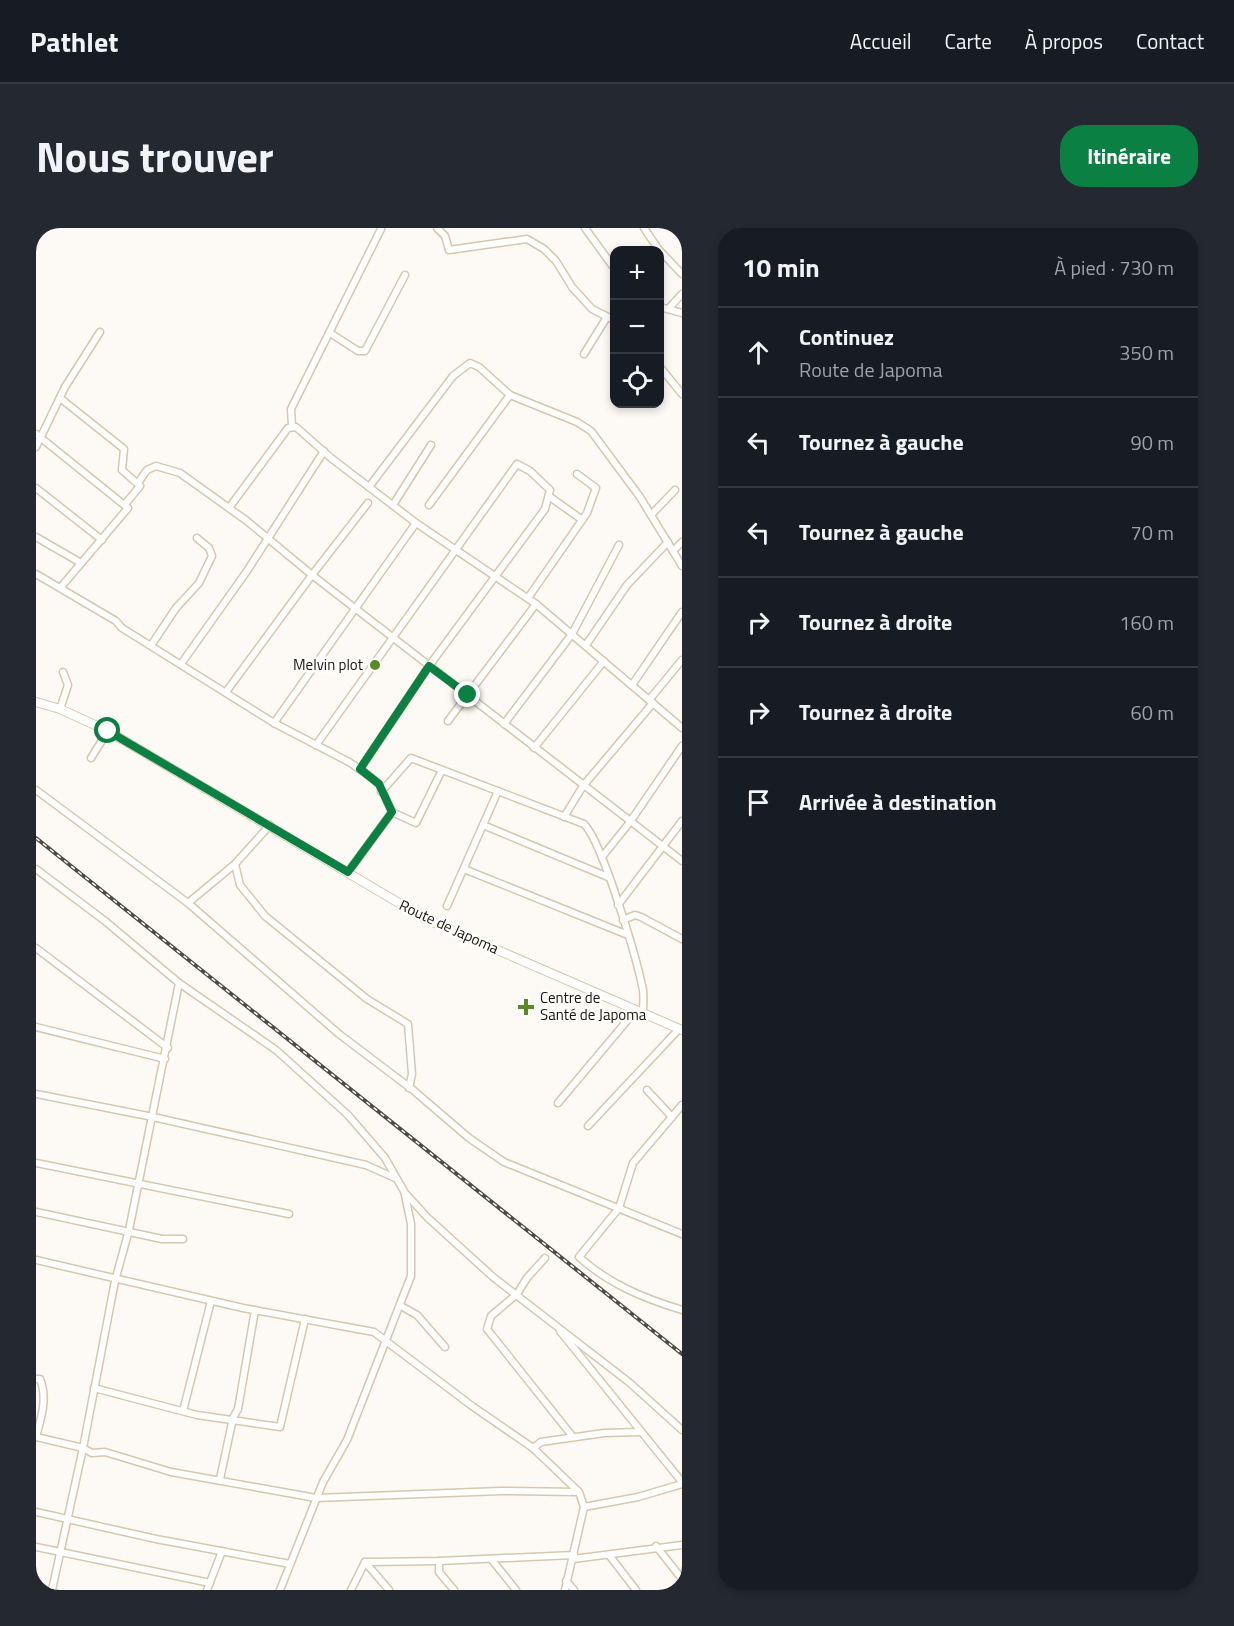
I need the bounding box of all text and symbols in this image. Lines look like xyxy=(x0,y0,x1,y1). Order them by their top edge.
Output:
text: Pathlet xyxy=(30,20,118,63)
text: Accueil xyxy=(850,25,912,57)
text: Carte xyxy=(945,25,992,57)
text: À propos xyxy=(1025,25,1103,57)
text: Contact xyxy=(1136,25,1204,57)
text: Nous trouver xyxy=(36,124,274,188)
button: Itinéraire xyxy=(1060,125,1198,187)
map controls xyxy=(610,246,664,408)
button: + xyxy=(610,246,664,300)
text: 10 min xyxy=(742,248,820,287)
text: À pied · 730 m xyxy=(1054,252,1174,283)
button: − xyxy=(610,300,664,354)
text: Continuez xyxy=(799,320,894,354)
icon: ahead xyxy=(742,336,775,369)
text: 350 m xyxy=(1119,337,1174,368)
button: locate xyxy=(610,354,664,408)
text: Route de Japoma xyxy=(799,354,943,385)
text: Tournez à gauche xyxy=(799,425,964,459)
icon: left xyxy=(742,426,775,459)
text: 90 m xyxy=(1130,427,1174,458)
text: Tournez à gauche xyxy=(799,515,964,549)
icon: left xyxy=(742,516,775,549)
text: 70 m xyxy=(1130,517,1174,548)
text: Tournez à droite xyxy=(799,605,952,639)
icon: right xyxy=(742,606,775,639)
text: 160 m xyxy=(1119,607,1174,638)
place label: Melvin plot xyxy=(293,653,364,676)
marker: Melvin plot xyxy=(368,658,382,672)
route end xyxy=(454,681,480,707)
text: Tournez à droite xyxy=(799,695,952,729)
icon: right xyxy=(742,696,775,729)
text: 60 m xyxy=(1130,697,1174,728)
route start xyxy=(94,717,120,743)
text: Arrivée à destination xyxy=(799,785,997,819)
icon: arrive xyxy=(742,786,775,819)
street label: Route de Japoma xyxy=(396,893,503,960)
place label: Centre de Santé de Japoma xyxy=(540,986,647,1026)
marker: Centre de Santé de Japoma xyxy=(517,998,535,1016)

